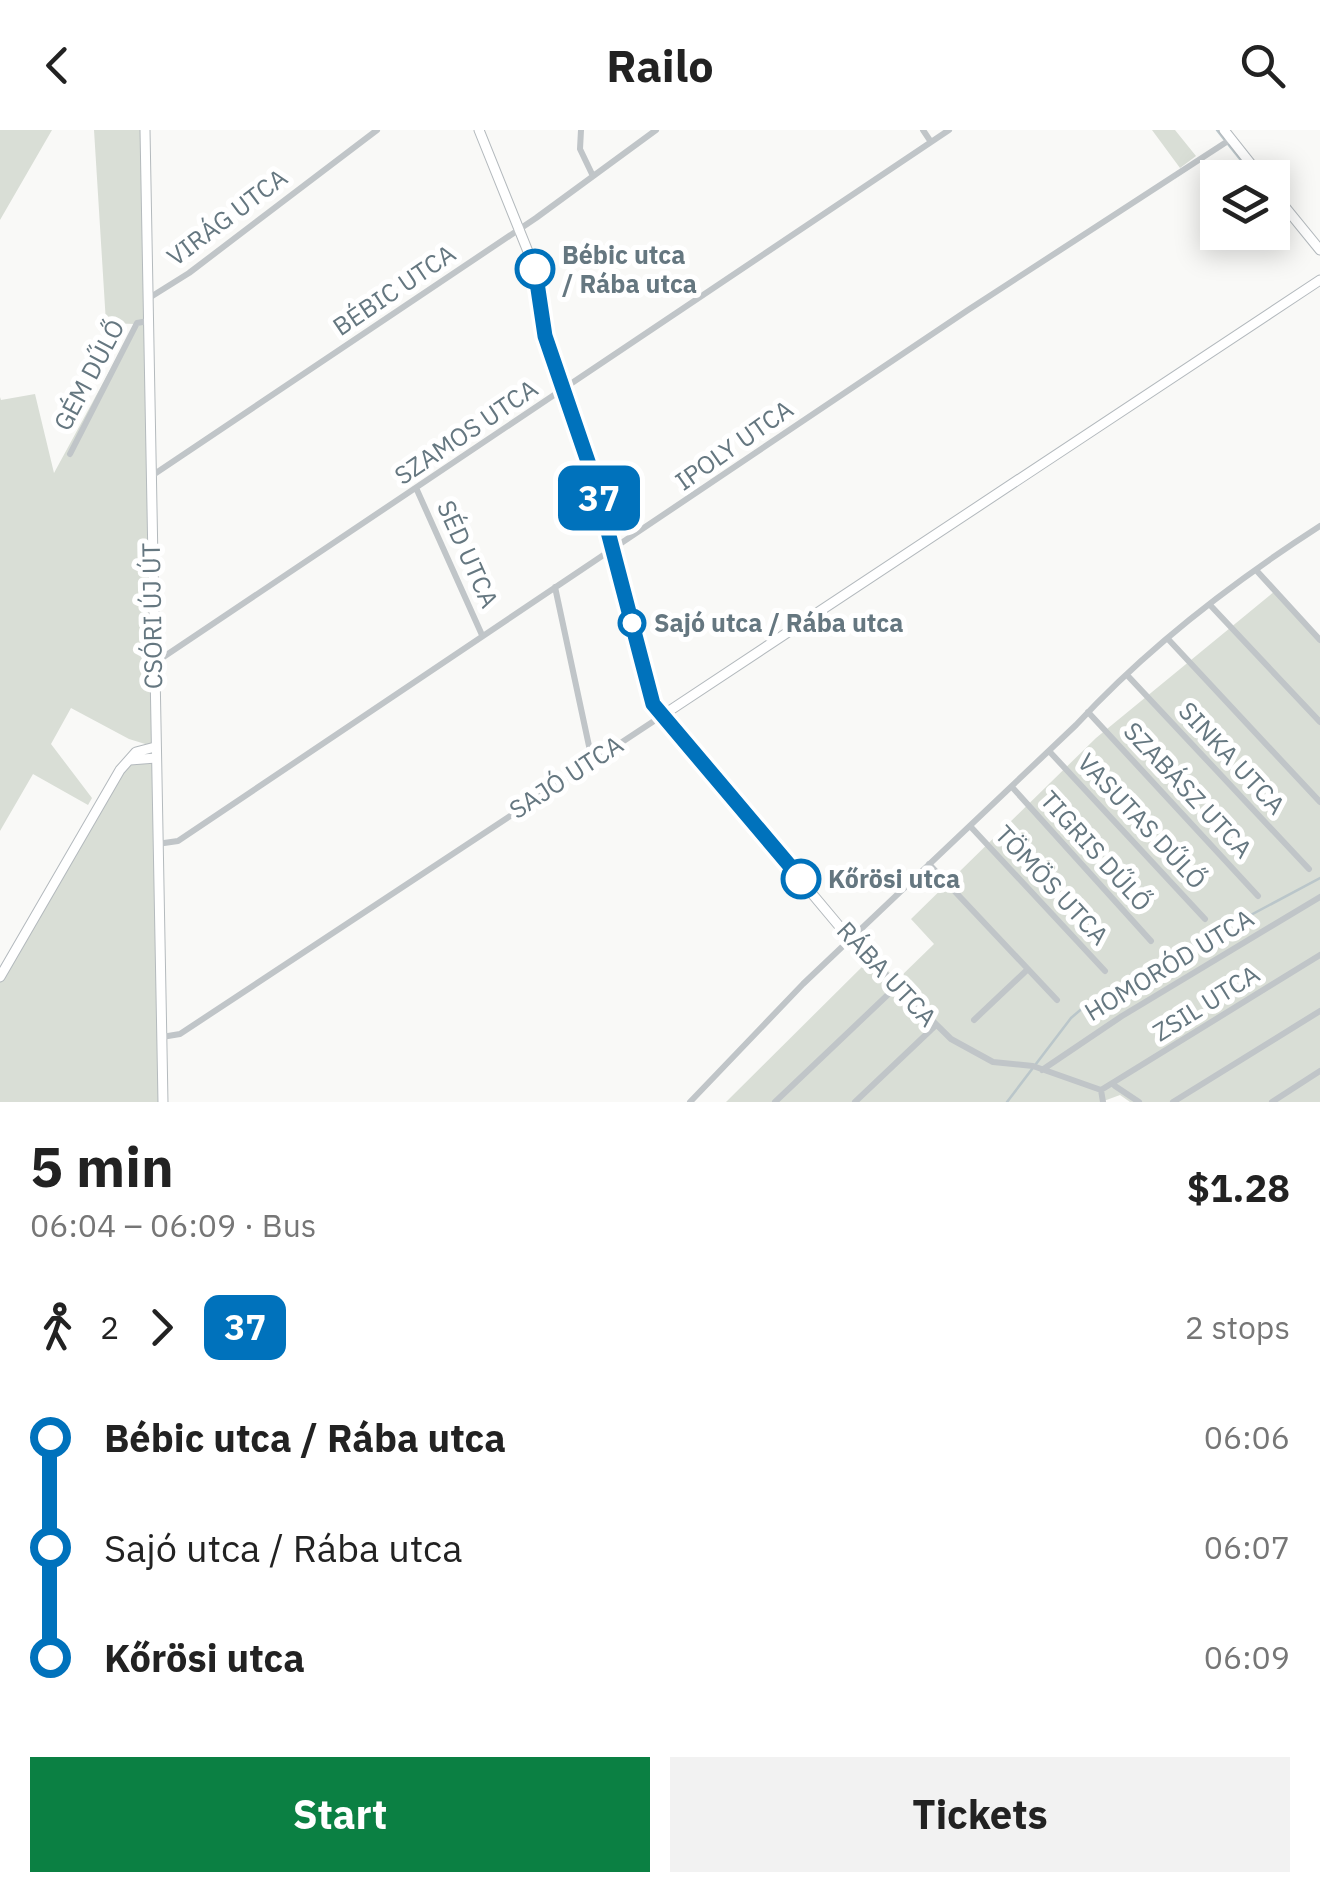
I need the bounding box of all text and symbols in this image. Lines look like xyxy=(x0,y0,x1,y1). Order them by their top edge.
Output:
text: Railo xyxy=(606,36,714,94)
icon: back xyxy=(30,38,85,93)
icon: search xyxy=(1235,38,1290,93)
map controls xyxy=(1200,160,1290,250)
button: layers xyxy=(1200,160,1290,250)
street label: VIRÁG UTCA xyxy=(160,161,294,273)
street label: BÉBIC UTCA xyxy=(326,236,461,343)
place label: Bébic utca / Rába utca xyxy=(562,238,697,300)
marker: Bébic utca / Rába utca xyxy=(516,250,554,288)
street label: GÉM DŰLŐ xyxy=(46,313,132,436)
street label: SZAMOS UTCA xyxy=(388,372,544,492)
street label: IPOLY UTCA xyxy=(668,392,799,497)
line badge: 37 xyxy=(554,466,644,530)
text: 37 xyxy=(578,475,620,521)
street label: SÉD UTCA xyxy=(430,495,507,613)
street label: CSÓRI ÚJ ÚT xyxy=(134,543,169,689)
place label: Sajó utca / Rába utca xyxy=(654,606,903,639)
marker: Sajó utca / Rába utca xyxy=(619,610,645,636)
street label: SINKA UTCA xyxy=(1172,694,1293,821)
street label: SZABÁSZ UTCA xyxy=(1117,715,1260,865)
street label: SAJÓ UTCA xyxy=(503,728,629,826)
street label: VASUTAS DŰLŐ xyxy=(1071,746,1214,896)
street label: TIGRIS DŰLŐ xyxy=(1034,783,1159,918)
street label: TÖMÖS UTCA xyxy=(988,818,1116,952)
marker: Kőrösi utca xyxy=(782,860,820,898)
place label: Kőrösi utca xyxy=(828,862,960,895)
street label: HOMORÓD UTCA xyxy=(1078,901,1259,1028)
street label: RÁBA UTCA xyxy=(830,914,945,1033)
street label: ZSIL UTCA xyxy=(1146,957,1265,1048)
text: 5 min xyxy=(30,1131,174,1202)
text: $1.28 xyxy=(1187,1163,1290,1212)
text: 06:04 – 06:09 · Bus xyxy=(30,1204,316,1246)
icon: walk xyxy=(30,1300,85,1355)
icon: forward xyxy=(134,1300,189,1355)
text: 37 xyxy=(224,1304,266,1350)
text: 2 xyxy=(100,1306,119,1348)
text: 2 stops xyxy=(1185,1306,1290,1348)
text: Bébic utca / Rába utca xyxy=(104,1413,506,1462)
text: 06:06 xyxy=(1204,1416,1290,1458)
text: Sajó utca / Rába utca xyxy=(104,1523,463,1572)
text: 06:07 xyxy=(1204,1526,1290,1568)
text: Kőrösi utca xyxy=(104,1633,305,1682)
text: 06:09 xyxy=(1204,1636,1290,1678)
button: Start xyxy=(30,1757,650,1872)
button: Tickets xyxy=(670,1757,1290,1872)

